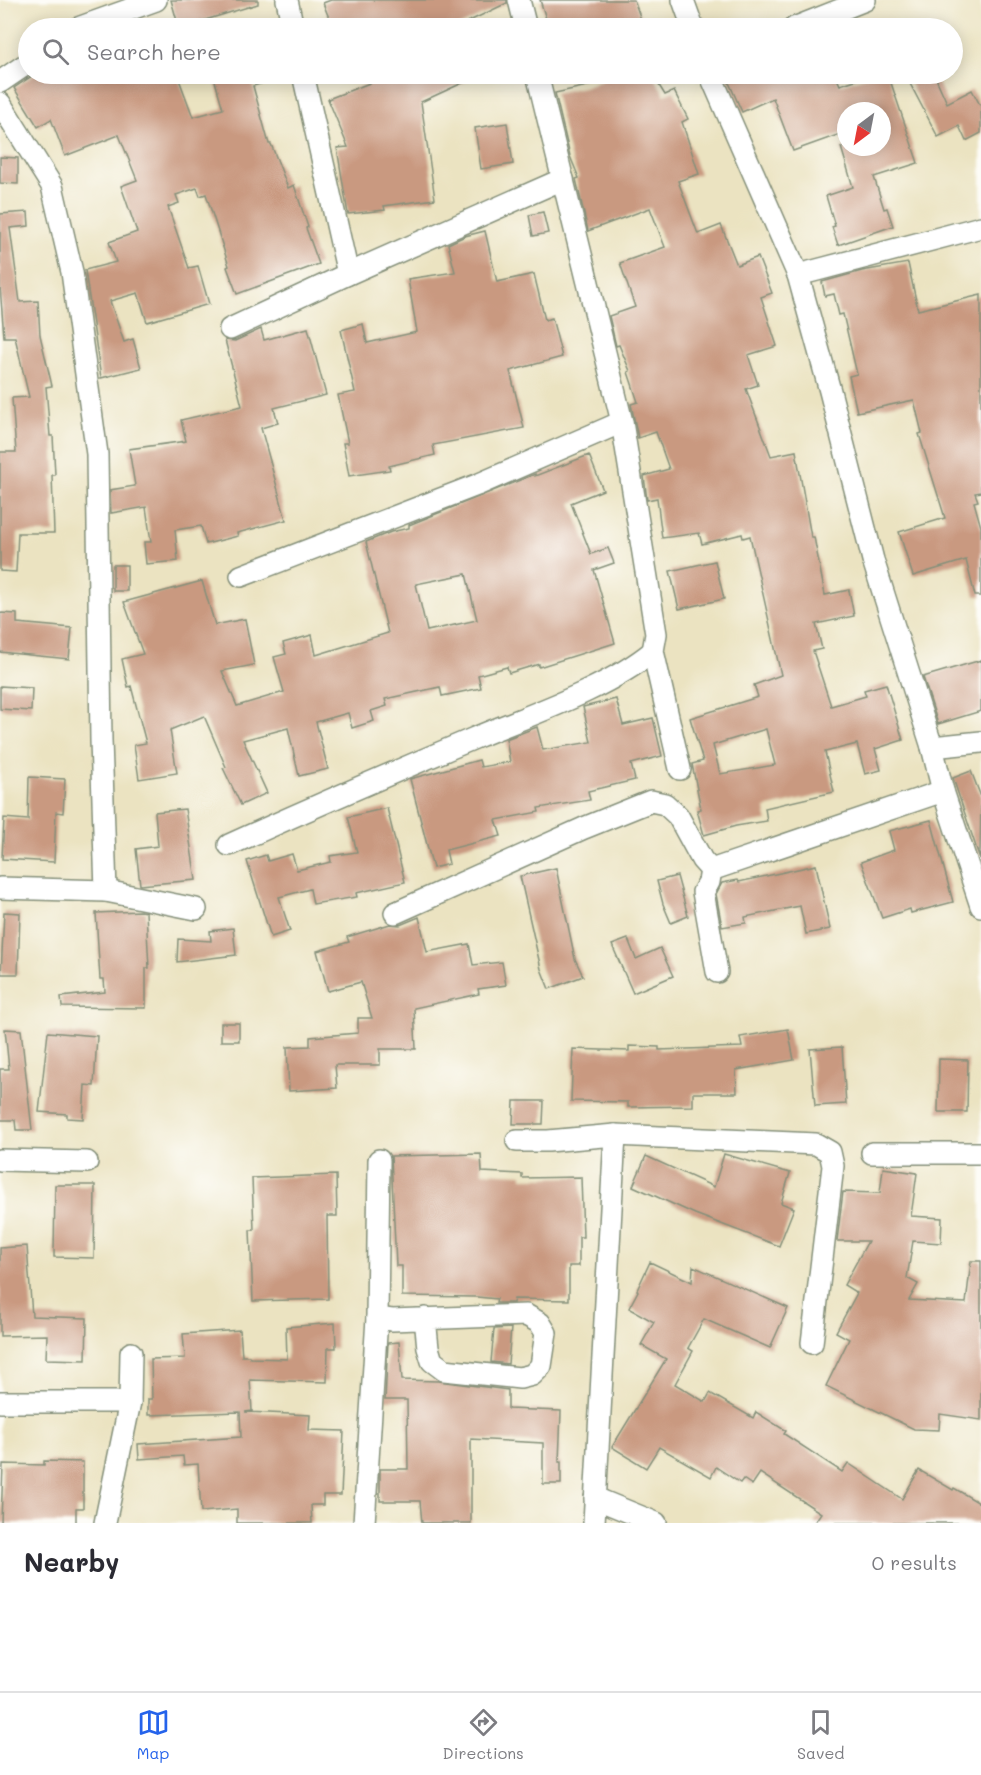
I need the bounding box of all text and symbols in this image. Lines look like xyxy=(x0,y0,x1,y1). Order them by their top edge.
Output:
search box xyxy=(18,18,963,84)
icon: search xyxy=(39,35,72,68)
text: Search here xyxy=(87,37,221,66)
north arrow xyxy=(837,102,891,156)
text: Nearby xyxy=(24,1545,119,1579)
text: 0 results xyxy=(872,1549,957,1575)
tab: Map xyxy=(137,1706,170,1763)
tab: Directions xyxy=(443,1706,524,1763)
tab: Saved xyxy=(797,1706,844,1763)

